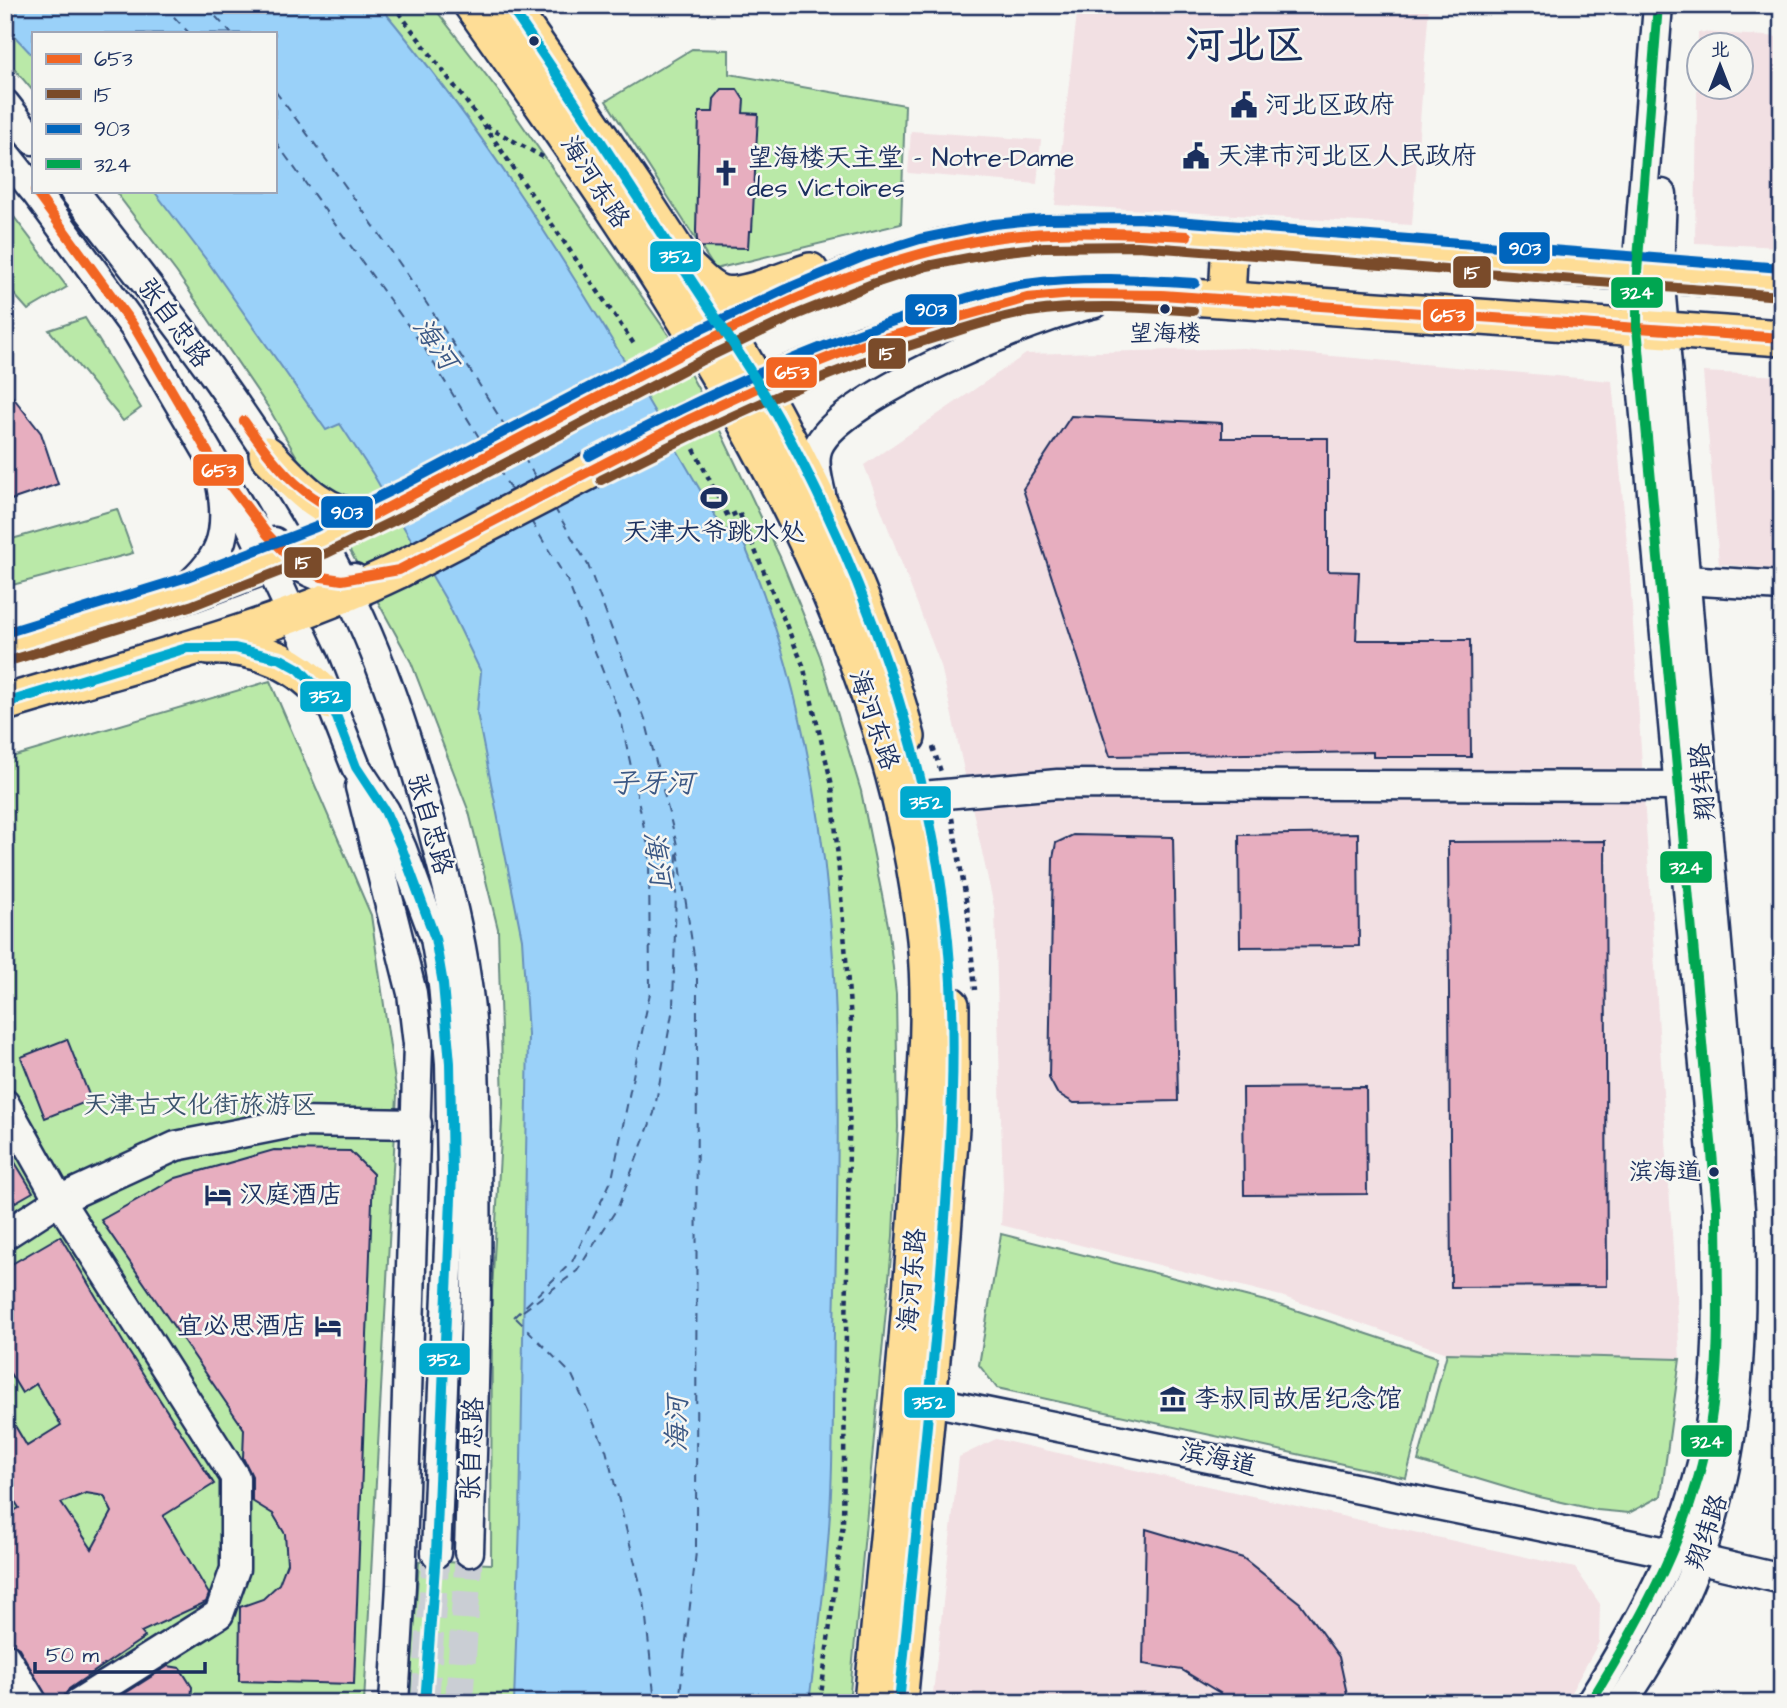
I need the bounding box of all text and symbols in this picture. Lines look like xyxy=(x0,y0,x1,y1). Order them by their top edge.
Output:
district label: 河北区 xyxy=(1185,19,1305,74)
legend xyxy=(32,32,276,192)
north arrow xyxy=(1686,32,1756,102)
unlabelled marker xyxy=(527,34,541,48)
text: 北 xyxy=(1710,37,1730,64)
text: 653 xyxy=(94,45,133,74)
text: 15 xyxy=(94,81,112,110)
place label: 河北区政府 xyxy=(1265,87,1395,123)
public building icon: 河北区政府 xyxy=(1229,90,1259,120)
text: 903 xyxy=(94,115,130,144)
street label: 海河东路 xyxy=(552,129,638,235)
place label: 天津市河北区人民政府 xyxy=(1217,138,1477,174)
place label: 望海楼天主堂 - Notre-Dame des Victoires xyxy=(747,140,1074,206)
public building icon: 天津市河北区人民政府 xyxy=(1181,141,1211,171)
text: 324 xyxy=(94,151,131,180)
church icon: 望海楼天主堂 - Notre-Dame des Victoires xyxy=(711,158,741,188)
line badge: 903 xyxy=(1498,231,1551,265)
text: 903 xyxy=(1509,236,1542,263)
line badge: 352 xyxy=(649,240,702,273)
text: 352 xyxy=(658,244,693,271)
line badge: 15 xyxy=(1452,255,1492,289)
text: 15 xyxy=(1464,260,1480,287)
street label: 张自忠路 xyxy=(129,270,219,376)
line badge: 324 xyxy=(1610,276,1664,309)
text: 324 xyxy=(1619,280,1654,307)
line badge: 903 xyxy=(904,293,958,326)
text: 903 xyxy=(915,297,948,324)
line badge: 653 xyxy=(1422,298,1475,332)
marker: 望海楼 xyxy=(1158,302,1172,316)
text: 653 xyxy=(1430,303,1466,330)
water label: 海河 xyxy=(403,310,469,381)
place label: 望海楼 xyxy=(1129,317,1201,351)
line badge: 15 xyxy=(867,337,907,370)
text: 15 xyxy=(879,341,895,368)
line badge: 653 xyxy=(765,356,818,389)
text: 653 xyxy=(774,360,810,387)
line badge: 653 xyxy=(192,453,245,487)
text: 653 xyxy=(201,458,237,485)
sports icon: 天津大爷跳水处 xyxy=(699,483,729,513)
line badge: 903 xyxy=(320,495,374,529)
text: 903 xyxy=(331,500,364,527)
place label: 天津大爷跳水处 xyxy=(623,514,805,550)
line badge: 15 xyxy=(283,546,323,579)
text: 15 xyxy=(295,550,311,577)
street label: 海河东路 xyxy=(840,665,908,775)
line badge: 352 xyxy=(299,680,352,713)
text: 352 xyxy=(308,684,343,711)
street label: 翔纬路 xyxy=(1682,742,1724,822)
water label: 子牙河 xyxy=(610,764,698,803)
street label: 张自忠路 xyxy=(398,769,462,879)
line badge: 352 xyxy=(899,785,952,819)
text: 352 xyxy=(908,790,943,817)
water label: 海河 xyxy=(633,828,681,894)
line badge: 324 xyxy=(1659,850,1713,884)
text: 324 xyxy=(1668,855,1703,882)
park label: 天津古文化街旅游区 xyxy=(83,1087,317,1123)
place label: 滨海道 xyxy=(1629,1155,1701,1189)
marker: 滨海道 xyxy=(1707,1165,1721,1179)
place label: 汉庭酒店 xyxy=(239,1177,343,1213)
hotel icon: 汉庭酒店 xyxy=(203,1180,233,1210)
street label: 海河东路 xyxy=(890,1227,934,1333)
place label: 宜必思酒店 xyxy=(177,1308,307,1344)
hotel icon: 宜必思酒店 xyxy=(313,1311,343,1341)
line badge: 352 xyxy=(418,1342,471,1376)
text: 352 xyxy=(426,1347,461,1374)
place label: 李叔同故居纪念馆 xyxy=(1194,1381,1402,1417)
museum icon: 李叔同故居纪念馆 xyxy=(1158,1384,1188,1414)
line badge: 352 xyxy=(903,1386,956,1419)
text: 352 xyxy=(911,1390,946,1417)
water label: 海河 xyxy=(658,1392,697,1452)
street label: 张自忠路 xyxy=(452,1396,492,1502)
line badge: 324 xyxy=(1680,1424,1733,1458)
text: 324 xyxy=(1689,1429,1724,1456)
street label: 滨海道 xyxy=(1176,1433,1260,1485)
street label: 翔纬路 xyxy=(1677,1489,1737,1575)
scale bar xyxy=(35,1631,205,1675)
text: 50 m xyxy=(46,1641,100,1670)

